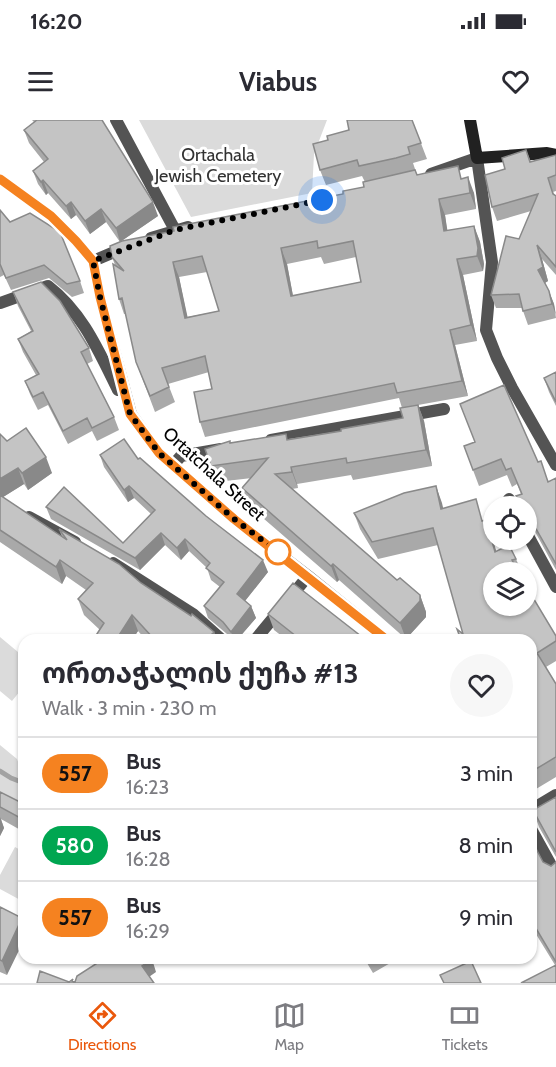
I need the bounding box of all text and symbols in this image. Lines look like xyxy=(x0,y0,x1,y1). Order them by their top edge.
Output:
text: 16:20 xyxy=(30,8,83,35)
icon: menu xyxy=(24,65,57,98)
text: Viabus xyxy=(239,65,317,98)
icon: heart xyxy=(499,65,532,98)
park label: Ortachala Jewish Cemetery xyxy=(154,144,281,187)
your location xyxy=(307,185,337,215)
street label: Ortatchala Street xyxy=(158,422,270,526)
map controls xyxy=(483,496,537,616)
button: locate xyxy=(483,496,537,550)
unlabelled marker xyxy=(265,539,291,565)
button: layers xyxy=(483,562,537,616)
button: heart xyxy=(450,654,513,717)
text: ორთაჭალის ქუჩა #13 xyxy=(42,656,359,690)
text: Walk · 3 min · 230 m xyxy=(42,696,217,720)
text: Bus xyxy=(126,748,161,775)
text: 3 min xyxy=(460,760,513,787)
text: 557 xyxy=(58,761,92,786)
text: 16:23 xyxy=(126,775,169,799)
text: Bus xyxy=(126,820,161,847)
text: 8 min xyxy=(458,832,513,859)
text: 580 xyxy=(56,833,94,858)
text: 16:28 xyxy=(126,847,171,871)
text: Bus xyxy=(126,892,161,919)
text: 9 min xyxy=(459,904,513,931)
text: 557 xyxy=(58,905,92,930)
text: 16:29 xyxy=(126,919,170,943)
tab: Directions xyxy=(68,999,136,1054)
tab: Map xyxy=(273,999,306,1054)
tab: Tickets xyxy=(442,999,488,1054)

